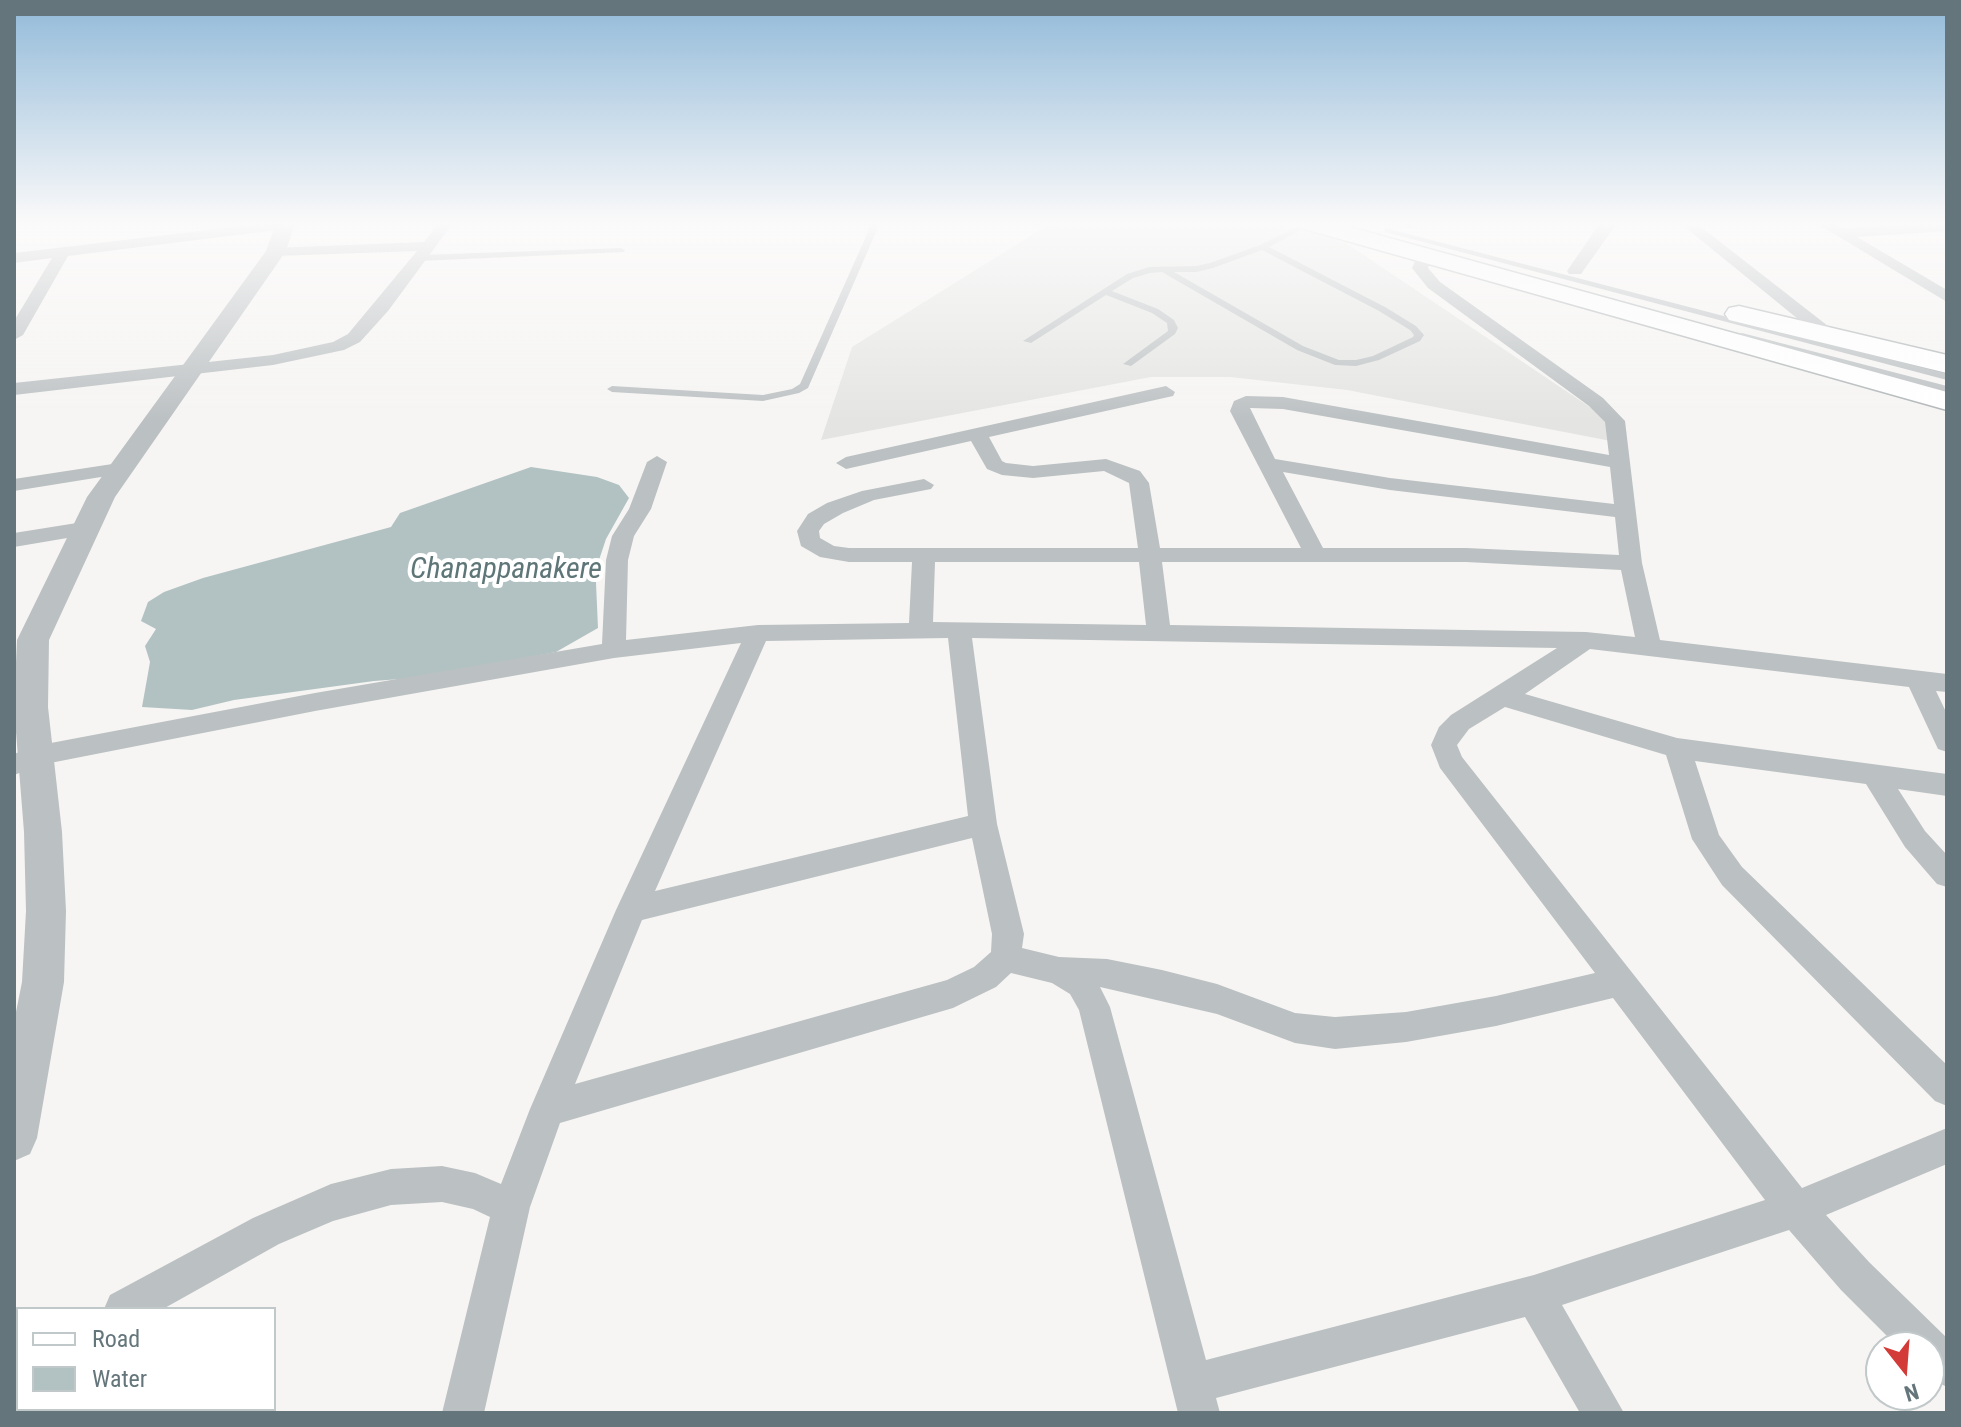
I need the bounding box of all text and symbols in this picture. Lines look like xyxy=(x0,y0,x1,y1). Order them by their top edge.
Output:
water label: Chanappanakere xyxy=(410,552,602,588)
legend xyxy=(16,1307,276,1411)
text: Road xyxy=(92,1325,140,1353)
north arrow xyxy=(1865,1331,1945,1411)
text: Water xyxy=(92,1365,147,1393)
text: N xyxy=(1901,1379,1922,1406)

